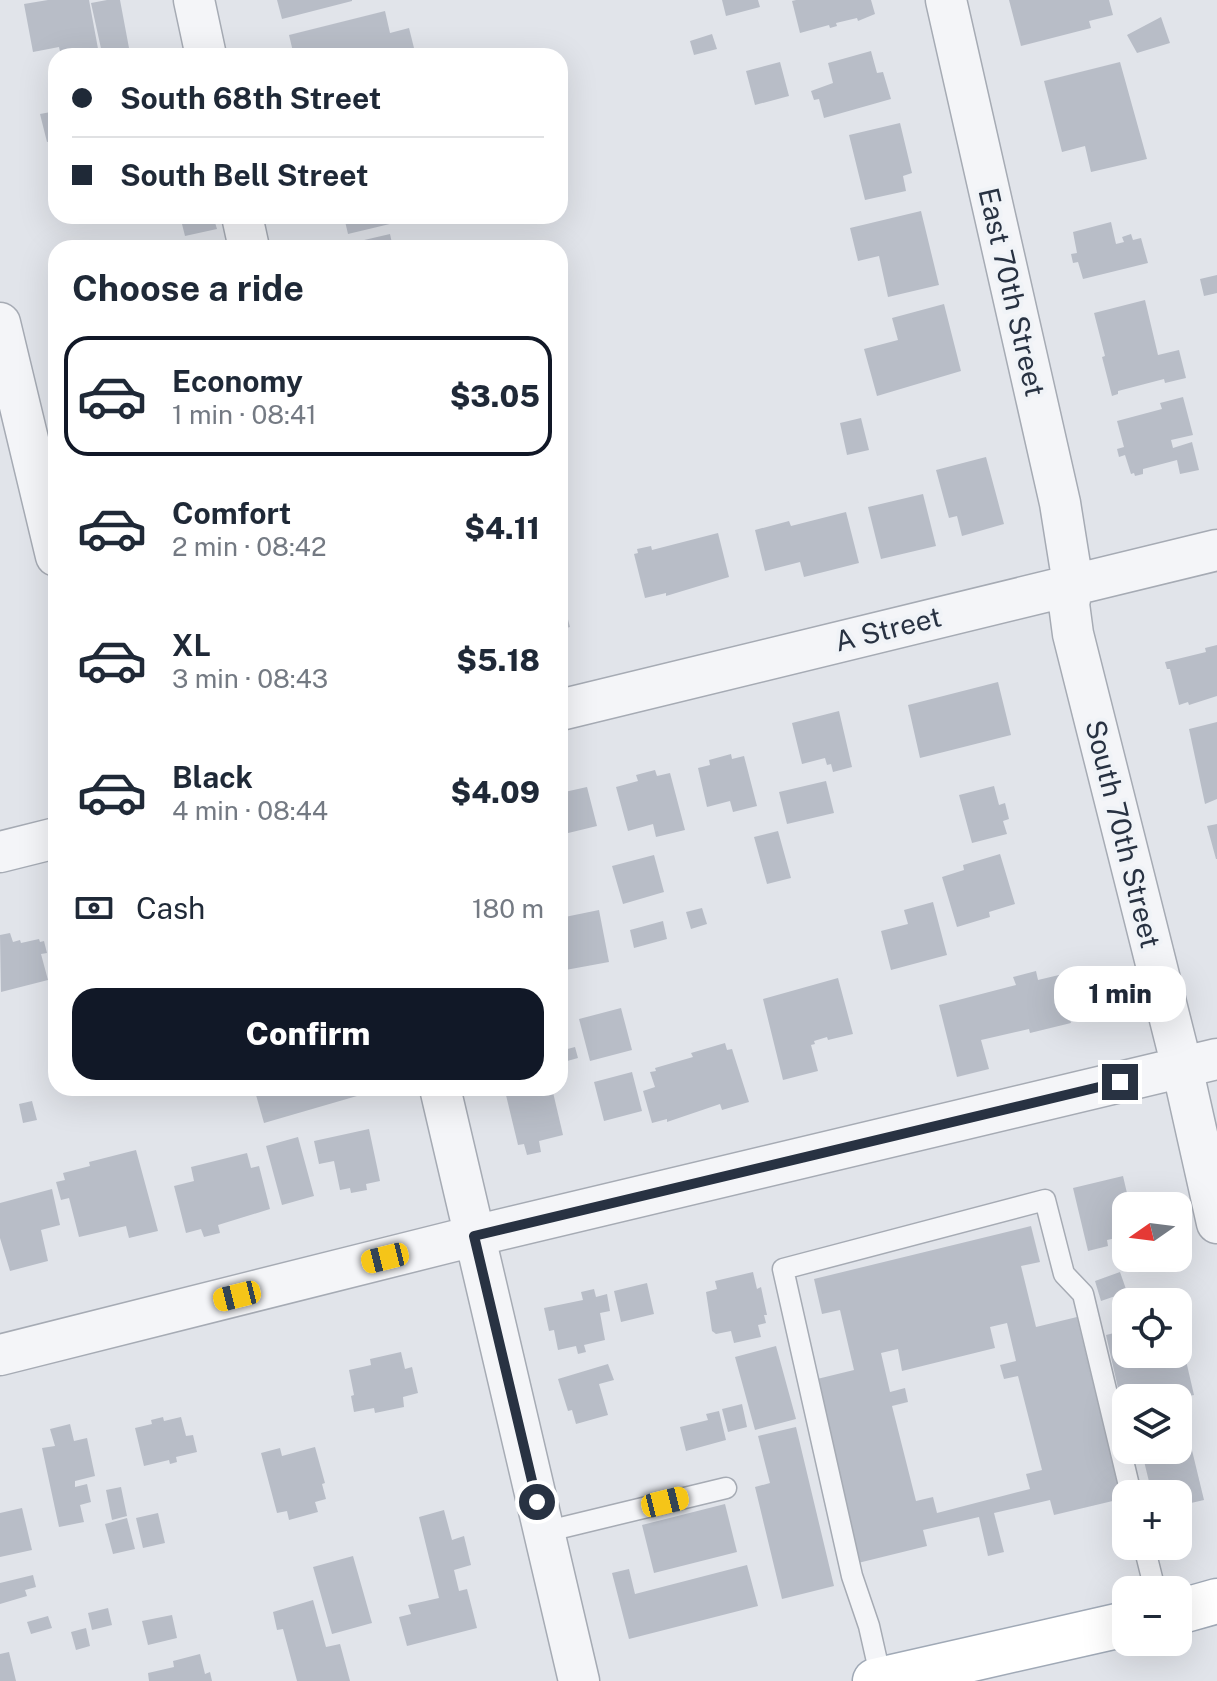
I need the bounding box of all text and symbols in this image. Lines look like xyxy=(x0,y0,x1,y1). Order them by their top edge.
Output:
text: South 68th Street xyxy=(120,80,381,116)
text: South Bell Street xyxy=(120,157,368,193)
street label: East 70th Street xyxy=(972,184,1053,399)
text: Choose a ride xyxy=(72,267,304,309)
icon: car xyxy=(76,360,148,432)
text: Economy xyxy=(172,363,303,399)
text: $3.05 xyxy=(450,378,540,414)
text: 1 min · 08:41 xyxy=(172,399,317,430)
icon: car xyxy=(76,492,148,564)
text: Comfort xyxy=(172,495,291,531)
text: $4.11 xyxy=(464,510,540,546)
text: 2 min · 08:42 xyxy=(172,531,326,562)
street label: A Street xyxy=(831,599,945,658)
icon: car xyxy=(76,624,148,696)
text: XL xyxy=(172,627,211,663)
text: $5.18 xyxy=(456,642,540,678)
text: 3 min · 08:43 xyxy=(172,663,328,694)
street label: South 70th Street xyxy=(1079,717,1168,951)
icon: car xyxy=(76,756,148,828)
text: Black xyxy=(172,759,253,795)
text: $4.09 xyxy=(451,774,540,810)
text: 4 min · 08:44 xyxy=(172,795,328,826)
icon: cash xyxy=(72,886,116,930)
text: Cash xyxy=(136,890,205,926)
text: 180 m xyxy=(472,893,544,924)
callout: 1 min xyxy=(1054,966,1186,1022)
text: 1 min xyxy=(1088,978,1152,1009)
button: Confirm xyxy=(72,988,544,1080)
route end xyxy=(1102,1064,1138,1100)
north arrow xyxy=(1112,1192,1192,1272)
map controls xyxy=(1112,1192,1192,1656)
car xyxy=(359,1241,411,1275)
car xyxy=(211,1279,263,1313)
button: locate xyxy=(1112,1288,1192,1368)
button: layers xyxy=(1112,1384,1192,1464)
button: + xyxy=(1112,1480,1192,1560)
route start xyxy=(519,1484,555,1520)
car xyxy=(639,1485,691,1519)
button: − xyxy=(1112,1576,1192,1656)

